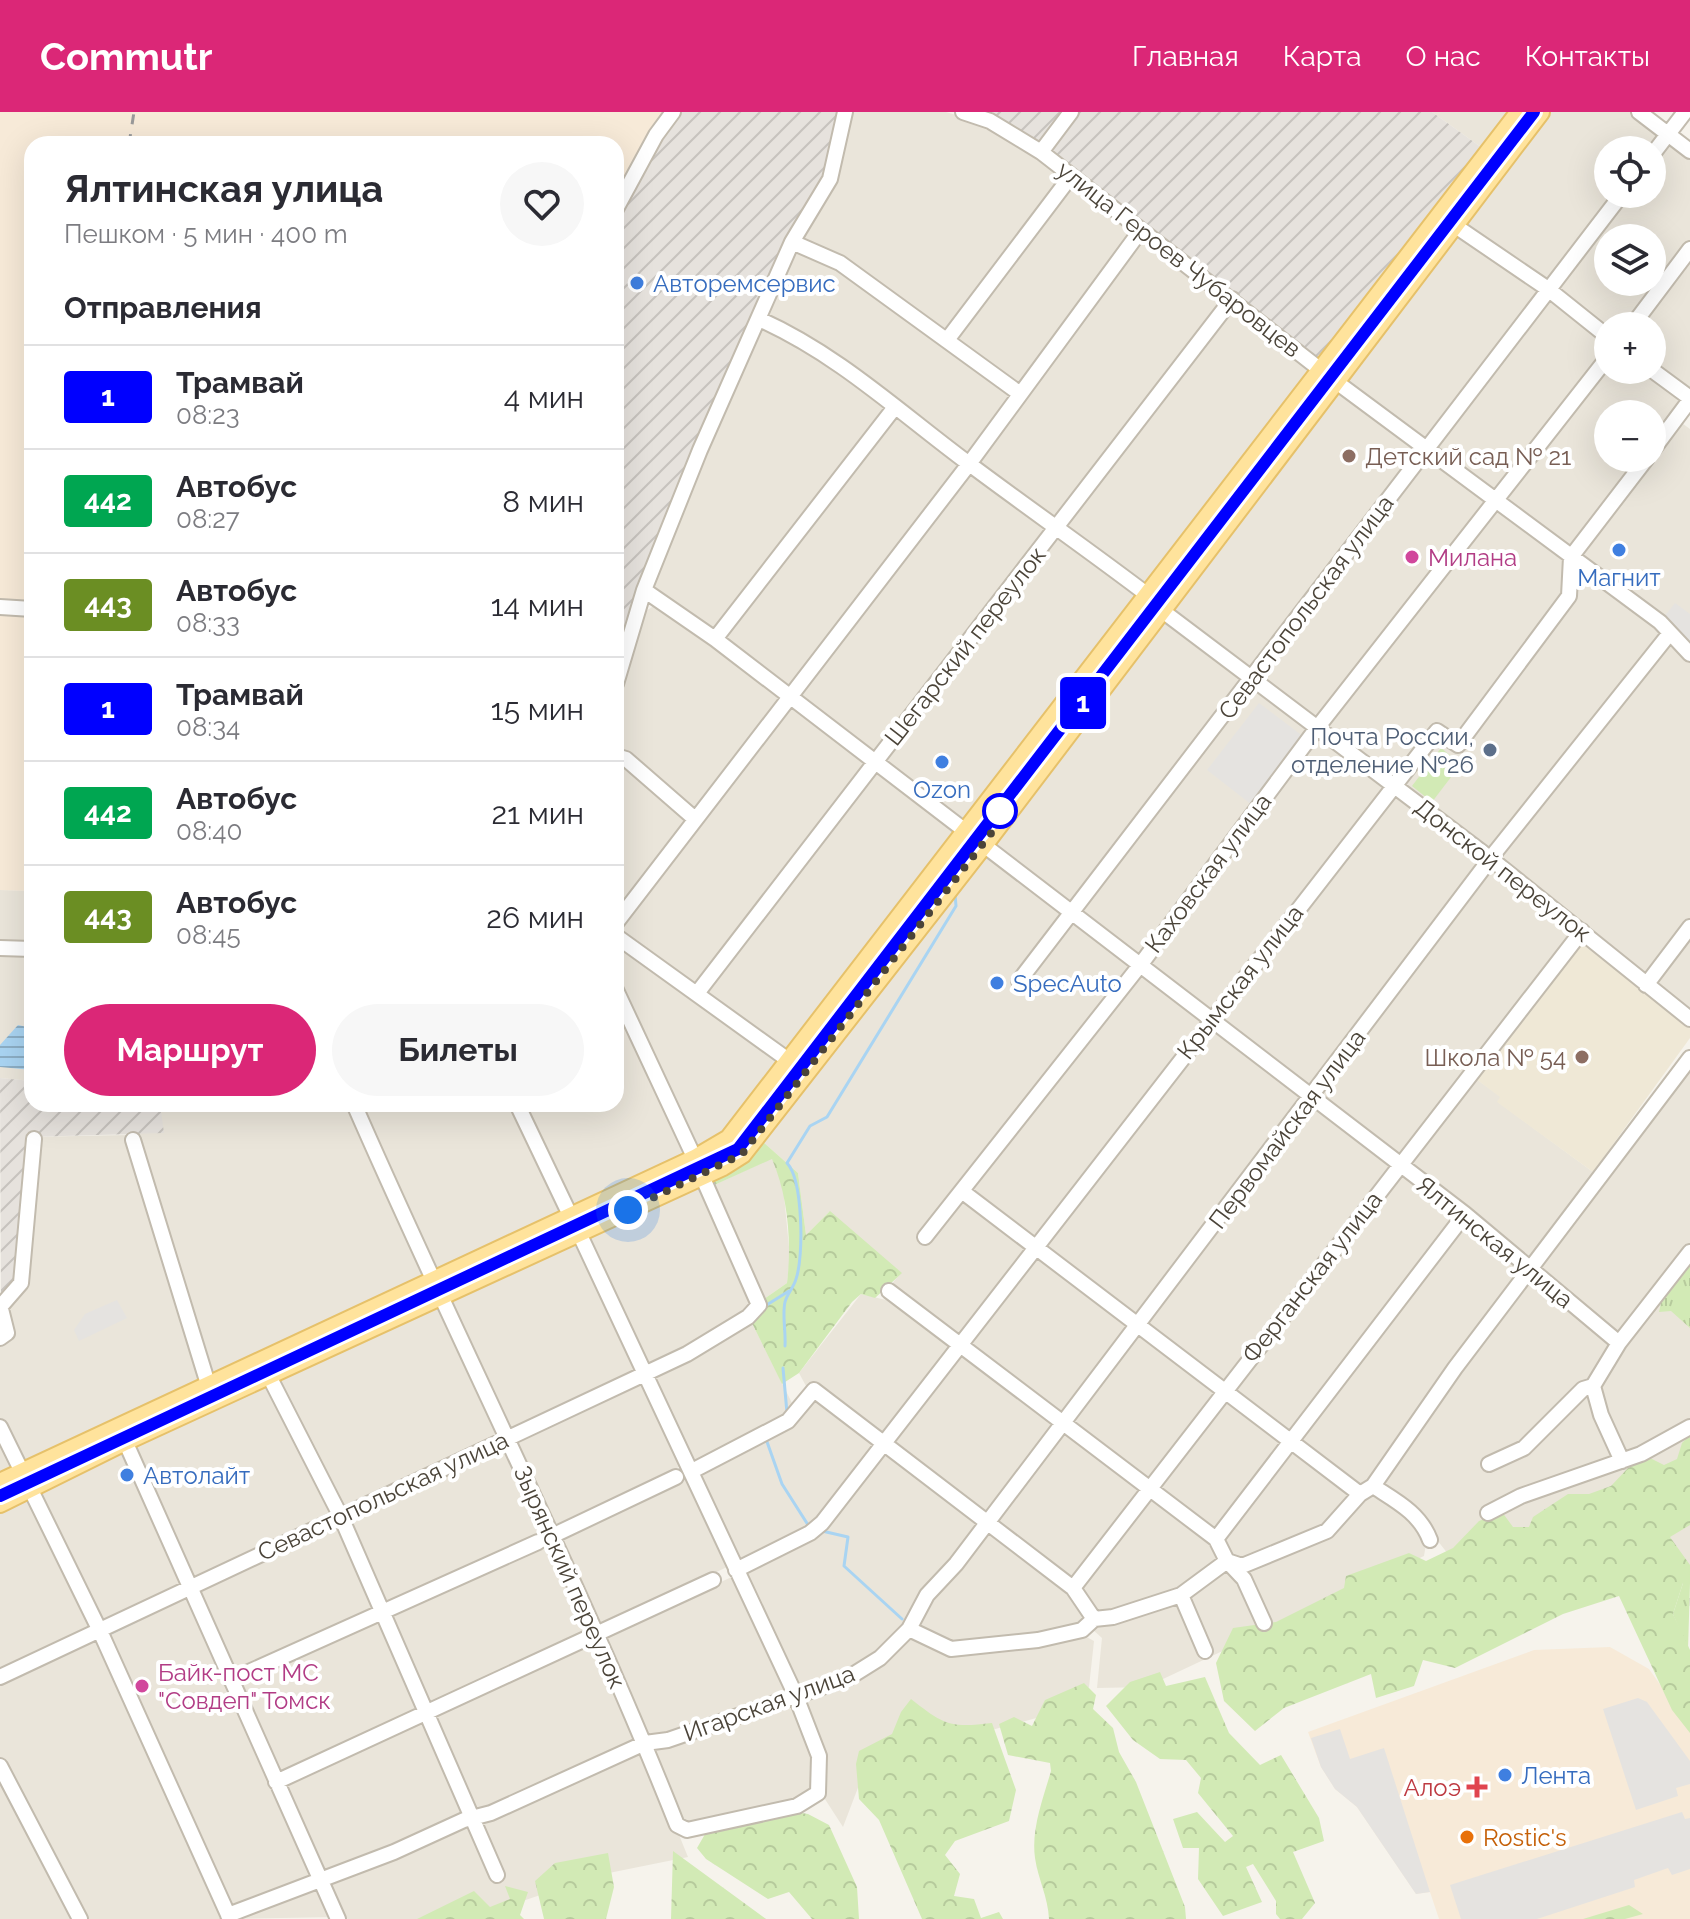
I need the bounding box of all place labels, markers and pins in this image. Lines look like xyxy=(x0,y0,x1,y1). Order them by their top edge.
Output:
place label: Авторемсервис xyxy=(653,269,836,298)
marker: Авторемсервис xyxy=(628,274,646,292)
place label: Детский сад № 21 xyxy=(1365,442,1571,471)
marker: Детский сад № 21 xyxy=(1340,447,1358,465)
marker: Магнит xyxy=(1610,541,1628,559)
place label: Милана xyxy=(1428,543,1517,572)
marker: Милана xyxy=(1403,548,1421,566)
place label: Магнит xyxy=(1577,563,1661,592)
place label: Почта России, отделение №26 xyxy=(1291,722,1474,779)
marker: Почта России, отделение №26 xyxy=(1481,741,1499,759)
marker: Ozon xyxy=(933,753,951,771)
place label: Ozon xyxy=(913,775,971,804)
unlabelled marker xyxy=(983,794,1017,828)
place label: SpecAuto xyxy=(1013,969,1122,998)
marker: SpecAuto xyxy=(988,974,1006,992)
place label: Школа № 54 xyxy=(1425,1043,1566,1072)
marker: Школа № 54 xyxy=(1573,1048,1591,1066)
place label: Автолайт xyxy=(143,1461,251,1490)
marker: Автолайт xyxy=(118,1466,136,1484)
place label: Байк-пост MC "Совдеп" Томск xyxy=(158,1658,331,1715)
marker: Байк-пост MC "Совдеп" Томск xyxy=(133,1677,151,1695)
place label: Лента xyxy=(1521,1761,1591,1790)
marker: Лента xyxy=(1496,1766,1514,1784)
place label: Алоэ xyxy=(1403,1773,1461,1802)
marker: Алоэ xyxy=(1468,1778,1486,1796)
place label: Rostic's xyxy=(1483,1823,1567,1852)
marker: Rostic's xyxy=(1458,1828,1476,1846)

